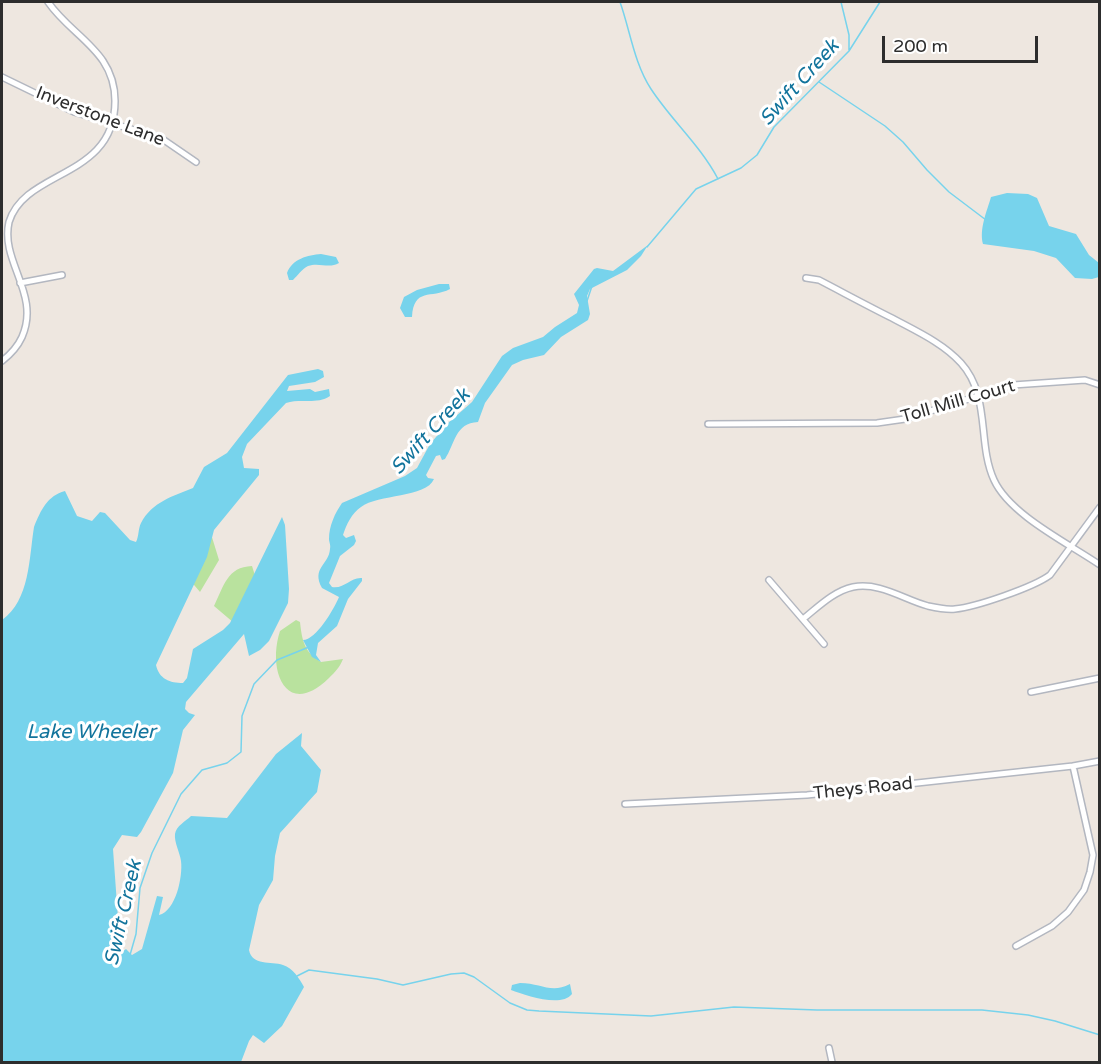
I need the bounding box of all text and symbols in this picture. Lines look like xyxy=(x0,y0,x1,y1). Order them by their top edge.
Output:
scale bar xyxy=(885,24,1041,62)
water label: Swift Creek xyxy=(755,35,845,131)
text: 200 m xyxy=(893,35,948,57)
street label: Inverstone Lane xyxy=(33,83,167,151)
street label: Toll Mill Court xyxy=(898,375,1018,429)
water label: Swift Creek xyxy=(386,384,476,480)
water label: Lake Wheeler xyxy=(27,721,155,745)
street label: Theys Road xyxy=(812,773,914,805)
water label: Swift Creek xyxy=(100,858,148,968)

